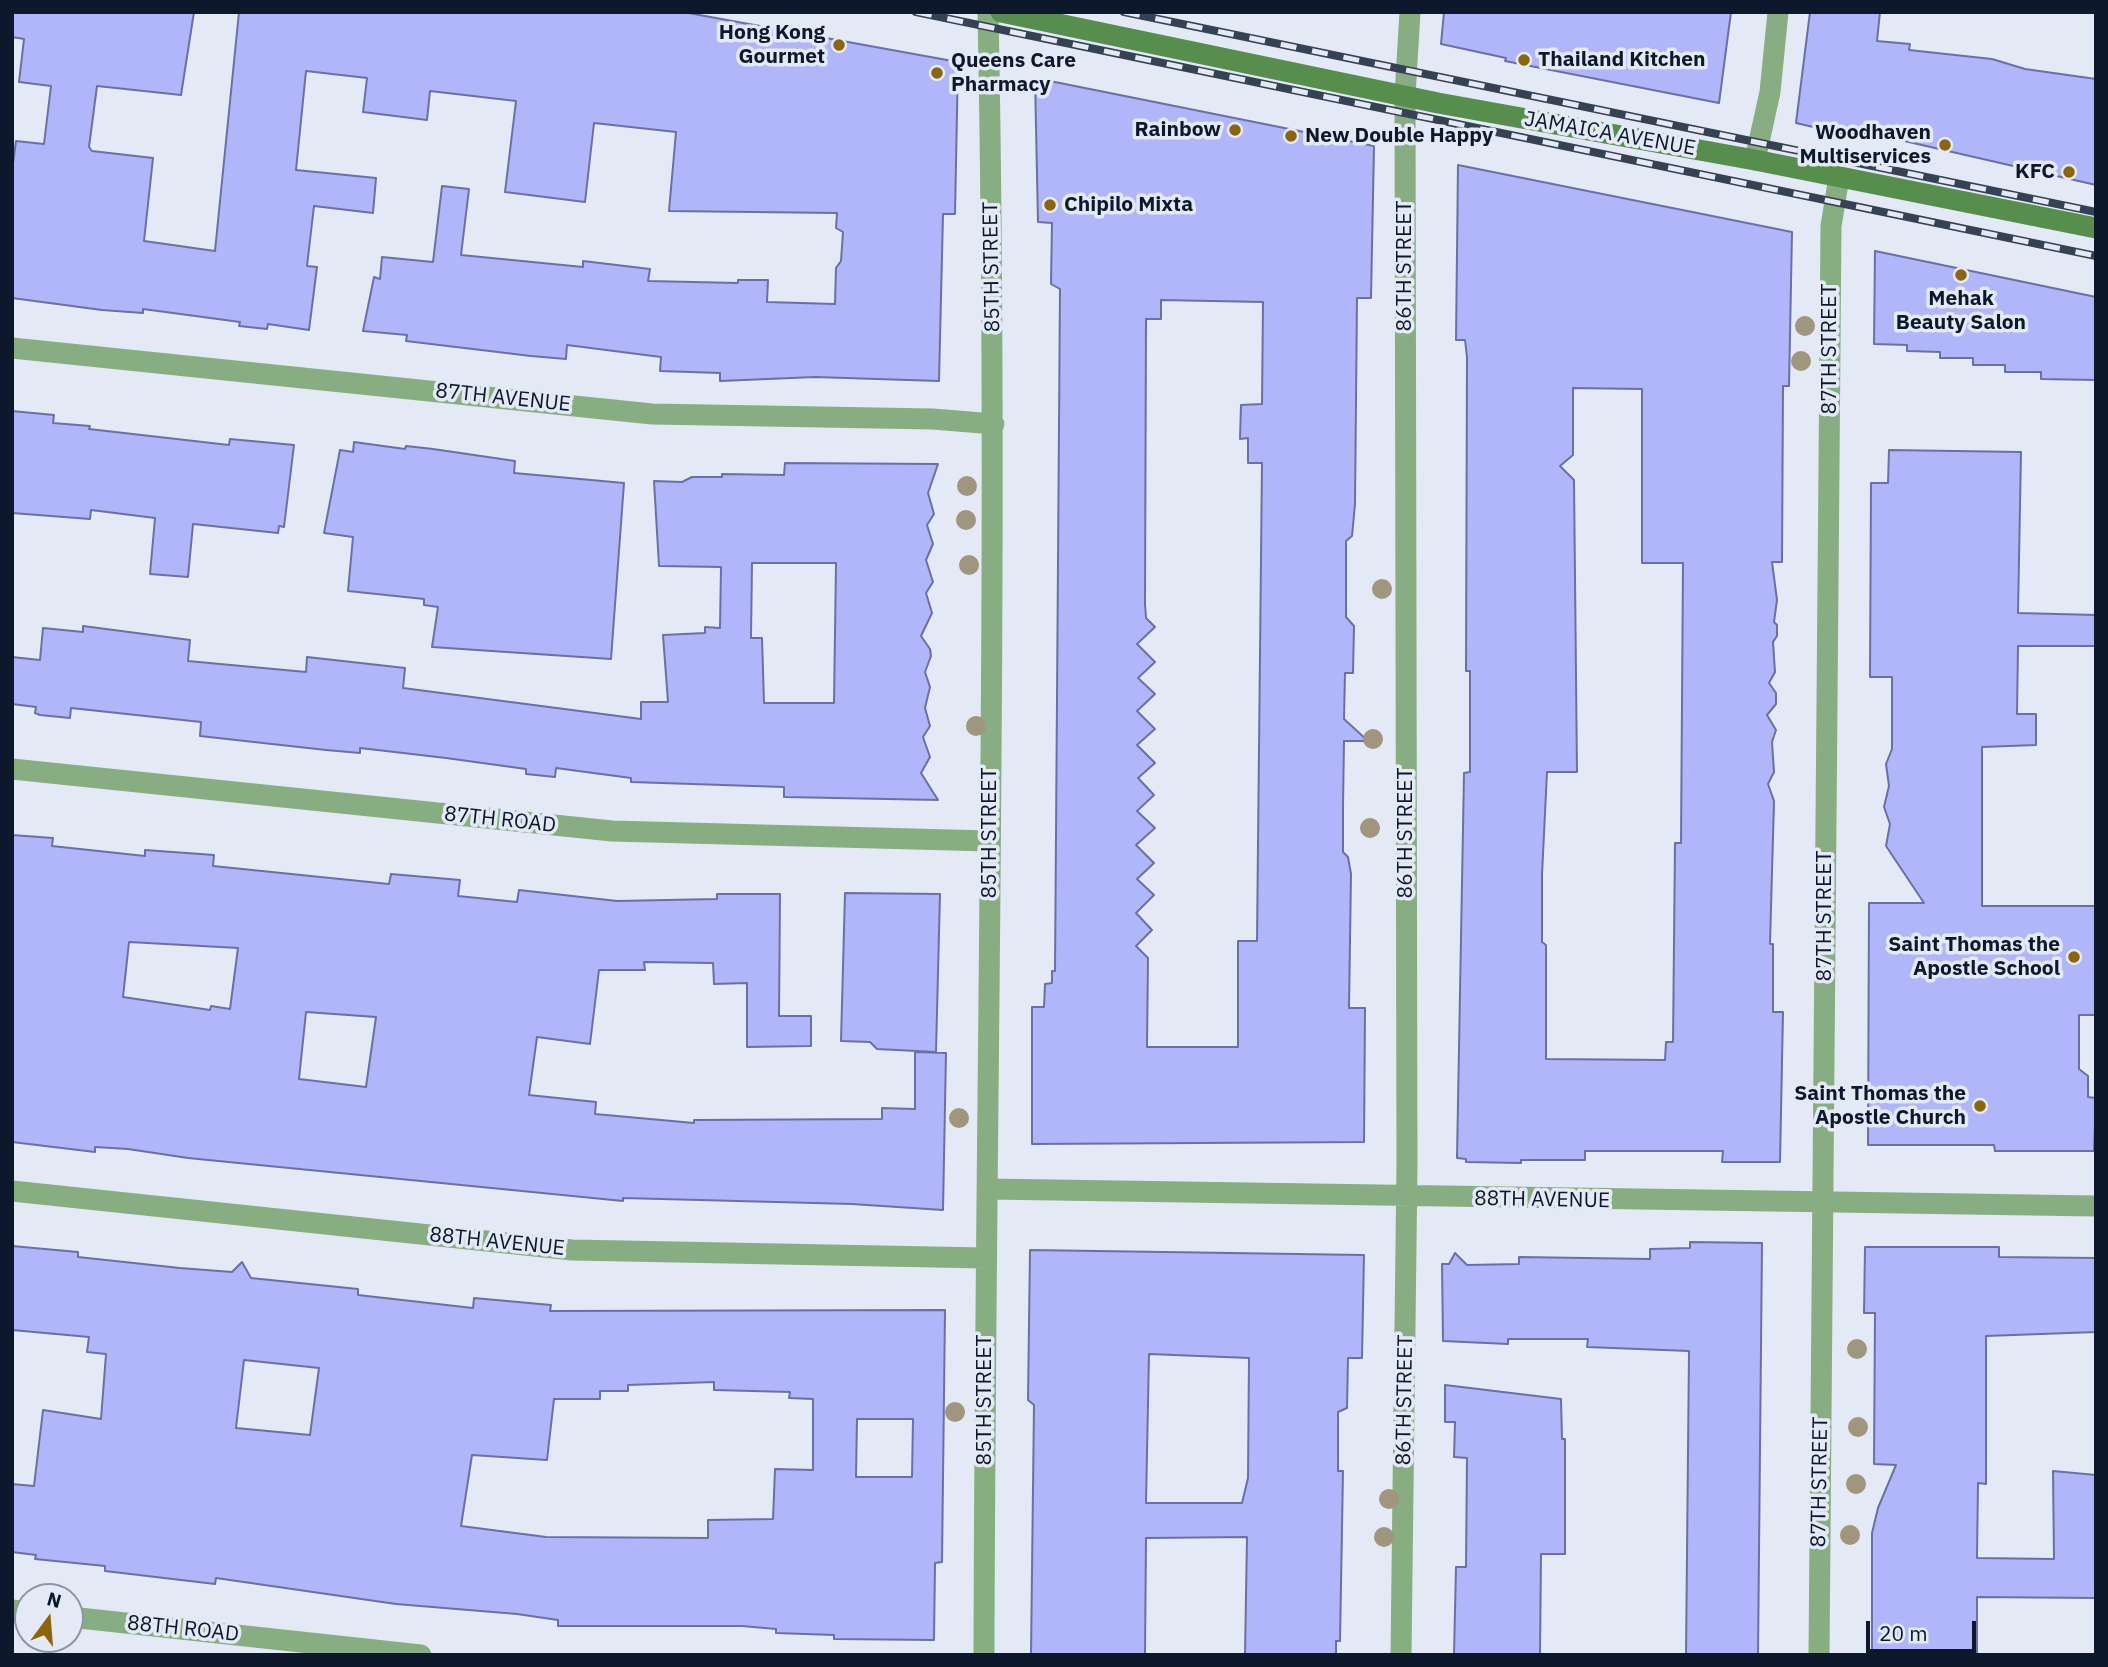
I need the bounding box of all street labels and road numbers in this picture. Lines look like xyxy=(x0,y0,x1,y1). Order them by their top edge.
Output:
street label: JAMAICA AVENUE xyxy=(1522,107,1698,161)
street label: 85TH STREET xyxy=(978,201,1006,333)
street label: 86TH STREET xyxy=(1392,201,1418,331)
street label: 87TH STREET xyxy=(1817,284,1843,414)
street label: 87TH AVENUE xyxy=(434,378,572,418)
street label: 85TH STREET xyxy=(977,768,1003,898)
street label: 86TH STREET xyxy=(1393,768,1419,898)
street label: 87TH ROAD xyxy=(443,802,557,838)
street label: 87TH STREET xyxy=(1812,851,1838,981)
street label: 88TH AVENUE xyxy=(1474,1186,1610,1214)
street label: 88TH AVENUE xyxy=(428,1222,566,1262)
street label: 86TH STREET xyxy=(1391,1334,1419,1466)
street label: 85TH STREET xyxy=(972,1335,998,1465)
street label: 87TH STREET xyxy=(1806,1416,1834,1548)
street label: 88TH ROAD xyxy=(126,1611,240,1647)

